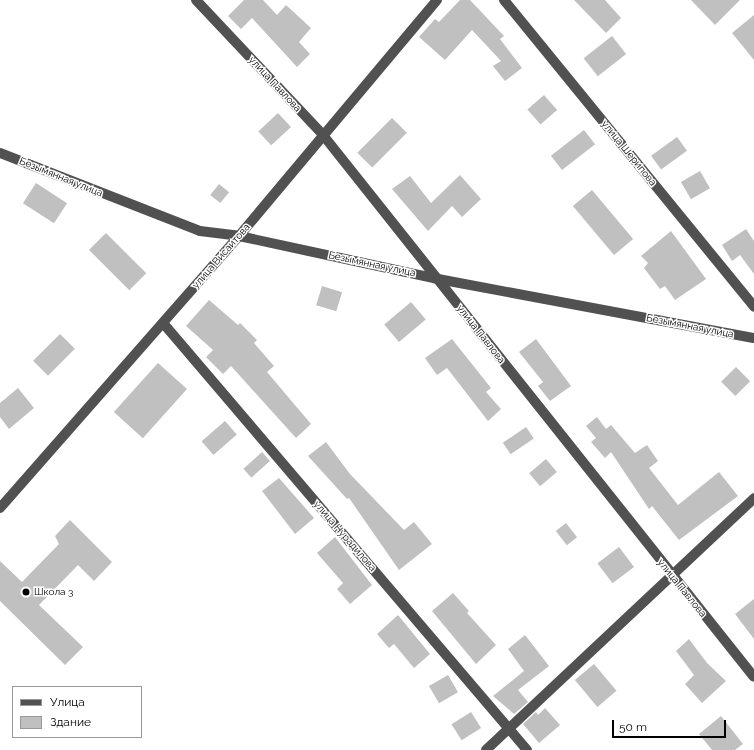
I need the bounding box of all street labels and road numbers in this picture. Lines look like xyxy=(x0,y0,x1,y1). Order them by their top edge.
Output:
street label: улица Павлова xyxy=(246,54,304,114)
street label: улица Шерипова xyxy=(599,118,659,188)
street label: Безымянная улица xyxy=(17,155,105,199)
street label: улица Висаитова xyxy=(190,221,252,291)
street label: Безымянная улица xyxy=(327,249,417,279)
street label: улица Павлова xyxy=(454,302,508,366)
street label: Безымянная улица xyxy=(645,312,735,340)
street label: улица Нурадилова xyxy=(311,498,379,574)
street label: улица Павлова xyxy=(655,557,709,619)

